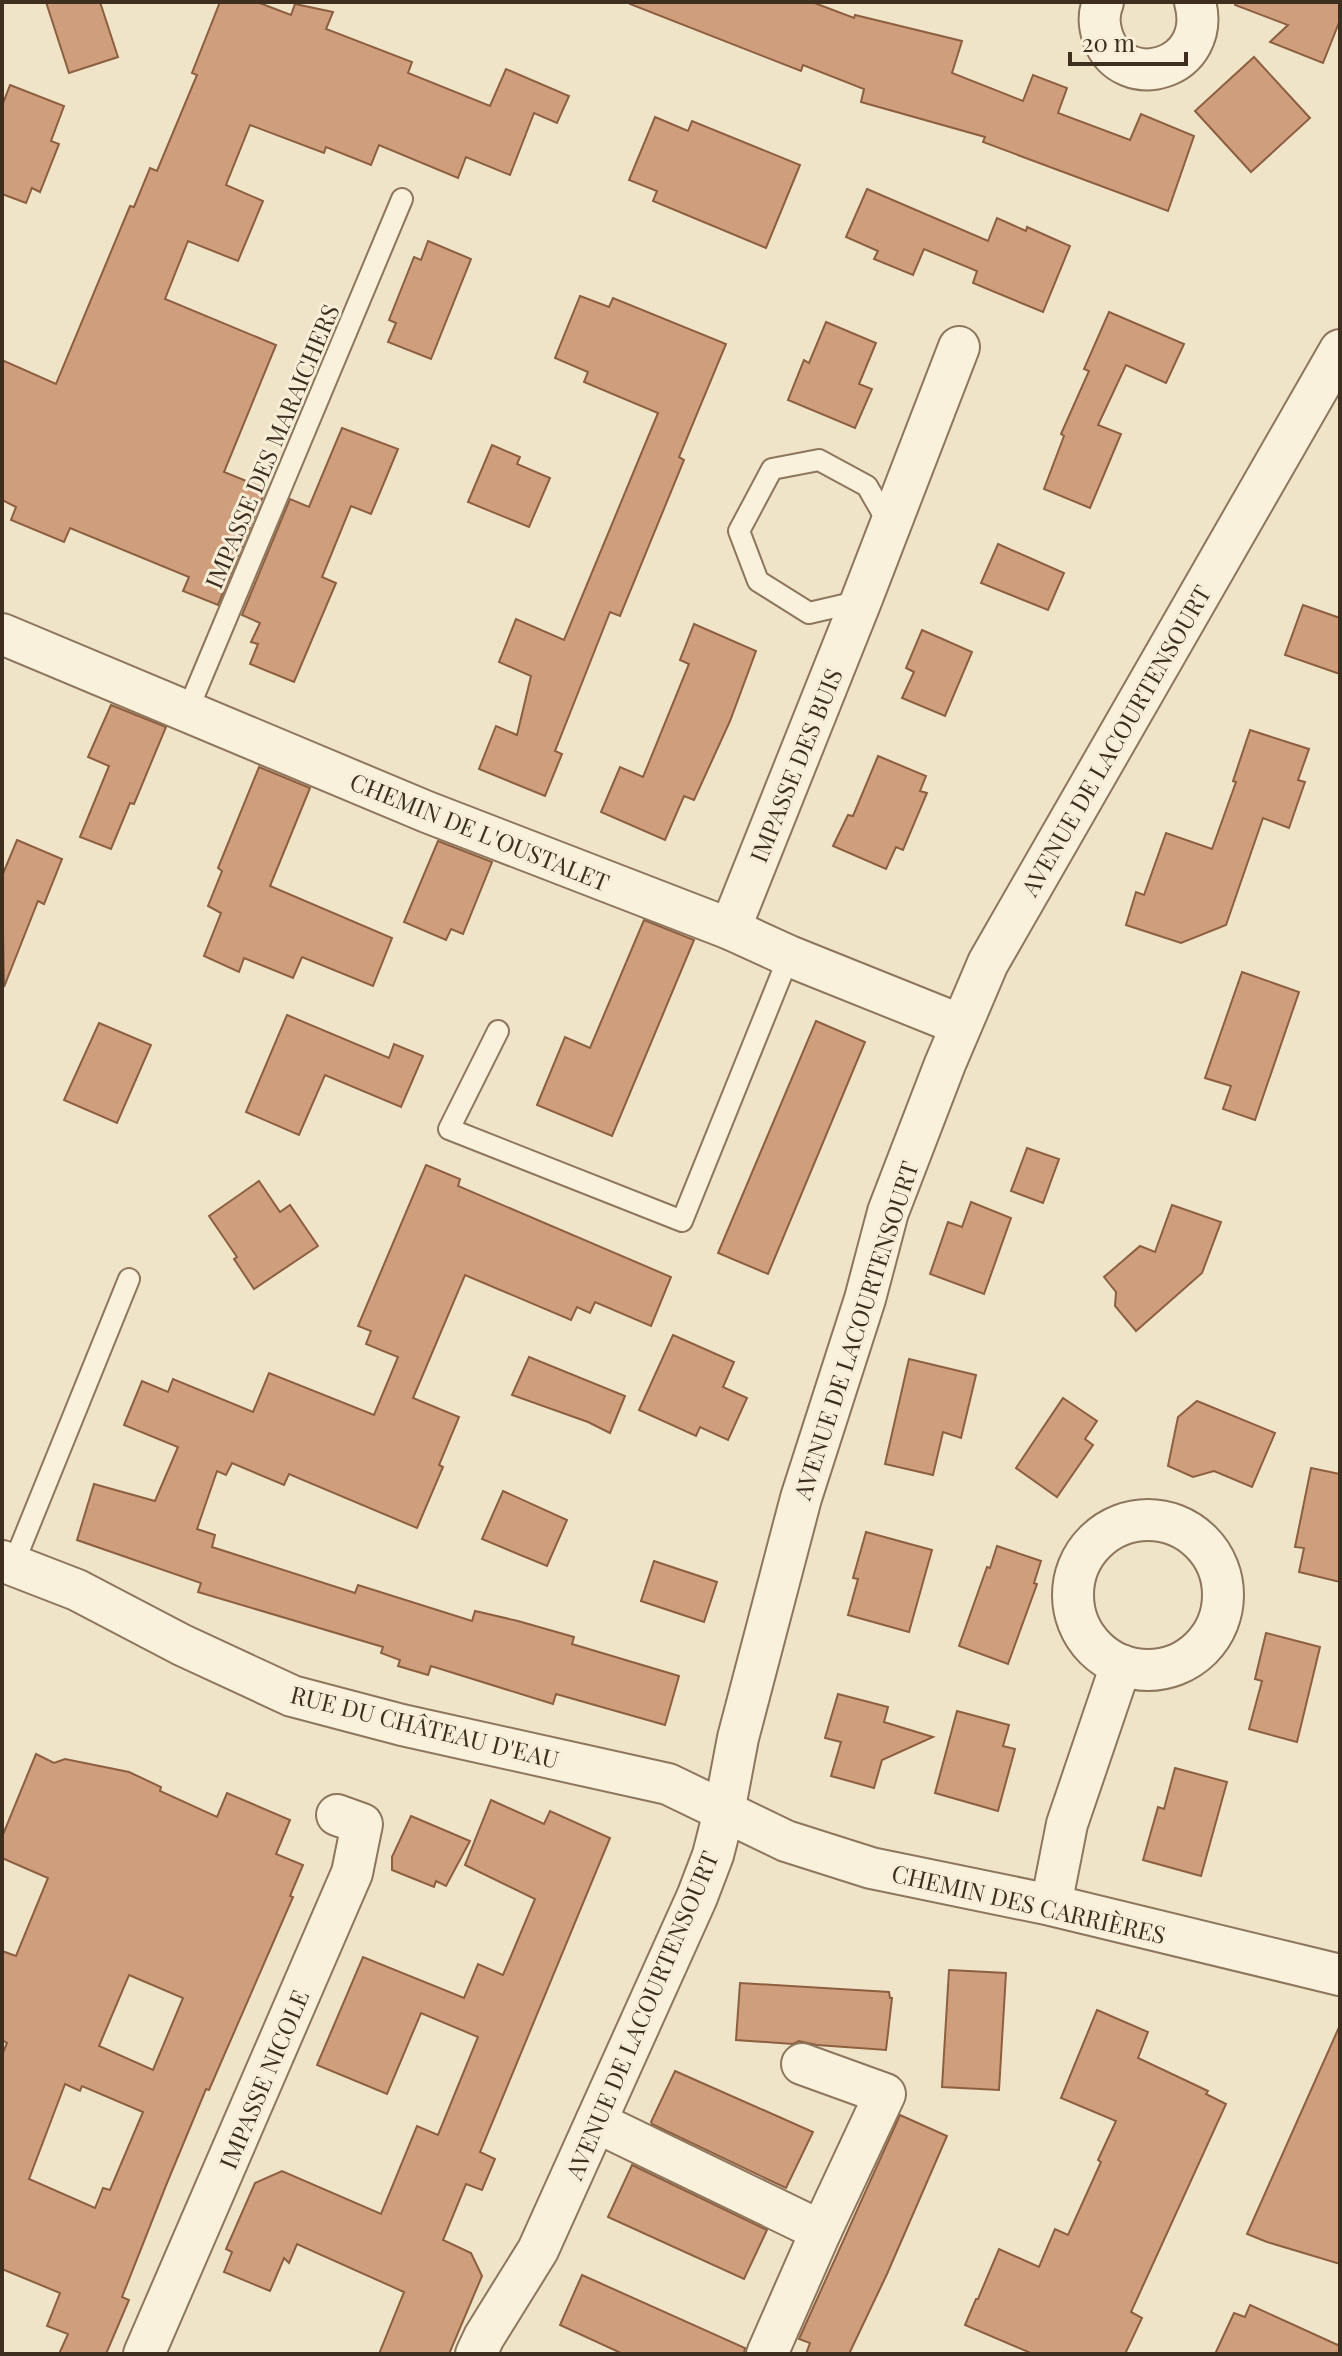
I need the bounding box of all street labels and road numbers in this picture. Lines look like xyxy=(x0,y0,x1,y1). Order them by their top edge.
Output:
street label: IMPASSE DES MARAICHERS xyxy=(197,299,345,593)
street label: AVENUE DE LACOURTENSOURT xyxy=(1012,579,1217,902)
street label: IMPASSE DES BUIS xyxy=(741,663,849,867)
street label: CHEMIN DE L'OUSTALET xyxy=(346,764,614,898)
street label: AVENUE DE LACOURTENSOURT xyxy=(785,1157,925,1504)
street label: RUE DU CHÂTEAU D'EAU xyxy=(287,1677,563,1775)
street label: AVENUE DE LACOURTENSOURT xyxy=(557,1846,725,2185)
street label: CHEMIN DES CARRIÈRES xyxy=(889,1856,1169,1950)
street label: IMPASSE NICOLE xyxy=(211,1985,315,2173)

